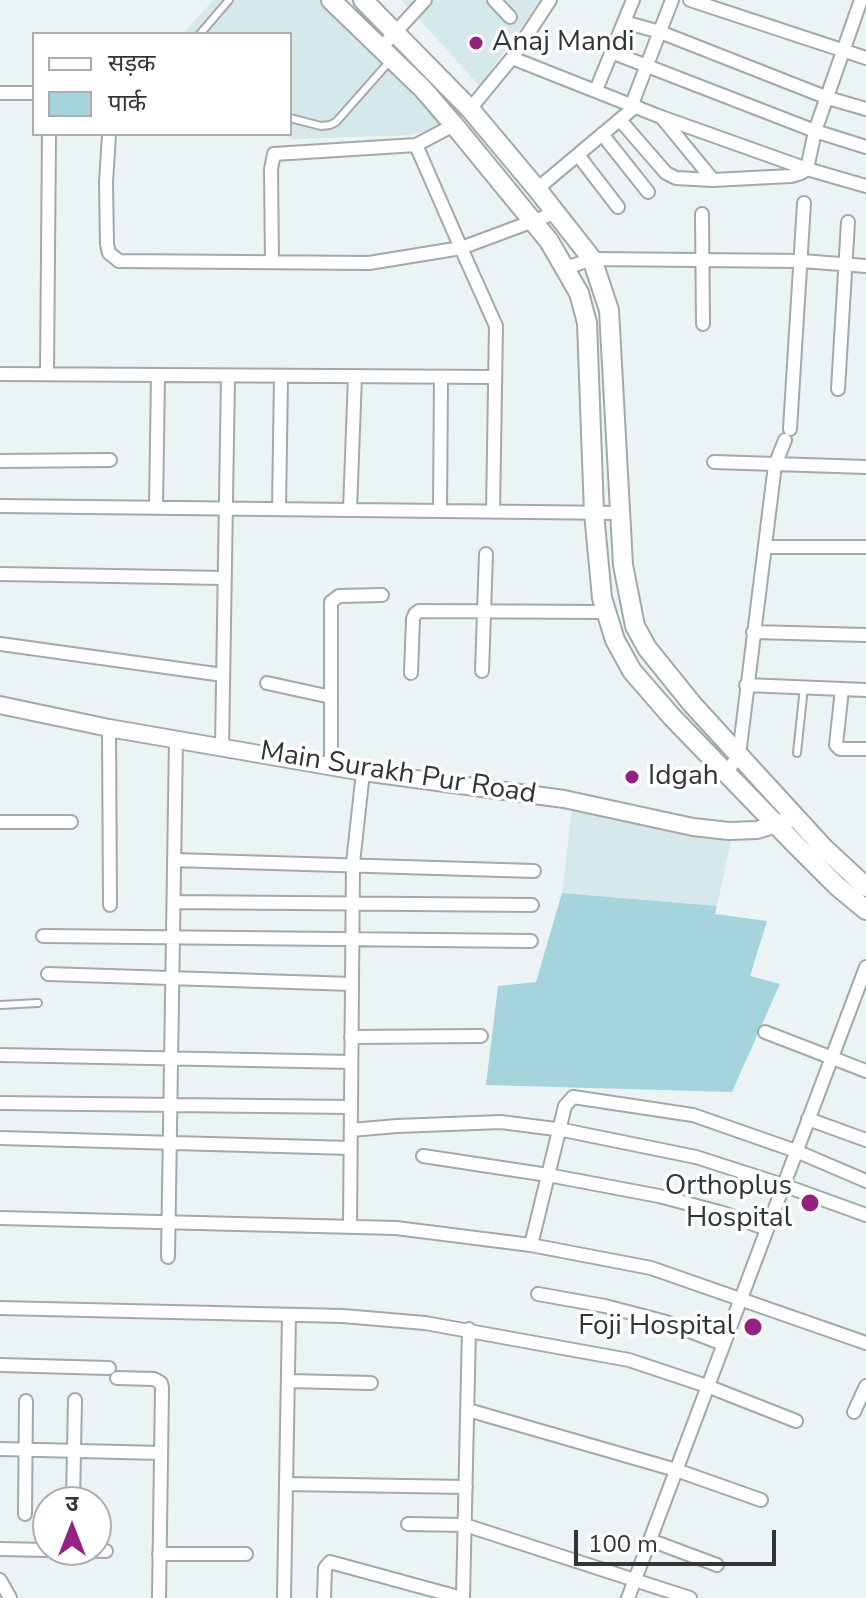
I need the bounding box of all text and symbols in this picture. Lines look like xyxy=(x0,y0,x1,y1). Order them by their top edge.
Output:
place label: Anaj Mandi xyxy=(492,26,634,60)
legend xyxy=(32,32,292,136)
marker: Anaj Mandi xyxy=(467,34,485,52)
text: सड़क xyxy=(108,47,156,79)
text: पार्क xyxy=(108,87,146,119)
street label: Main Surakh Pur Road xyxy=(258,736,538,812)
place label: Idgah xyxy=(648,760,719,794)
marker: Idgah xyxy=(623,768,641,786)
place label: Orthoplus Hospital xyxy=(665,1170,792,1236)
marker: Orthoplus Hospital xyxy=(799,1192,821,1214)
place label: Foji Hospital xyxy=(578,1310,735,1344)
marker: Foji Hospital xyxy=(742,1316,764,1338)
north arrow xyxy=(32,1486,112,1566)
text: उ xyxy=(66,1489,78,1519)
scale bar xyxy=(578,1514,780,1564)
text: 100 m xyxy=(588,1528,658,1560)

